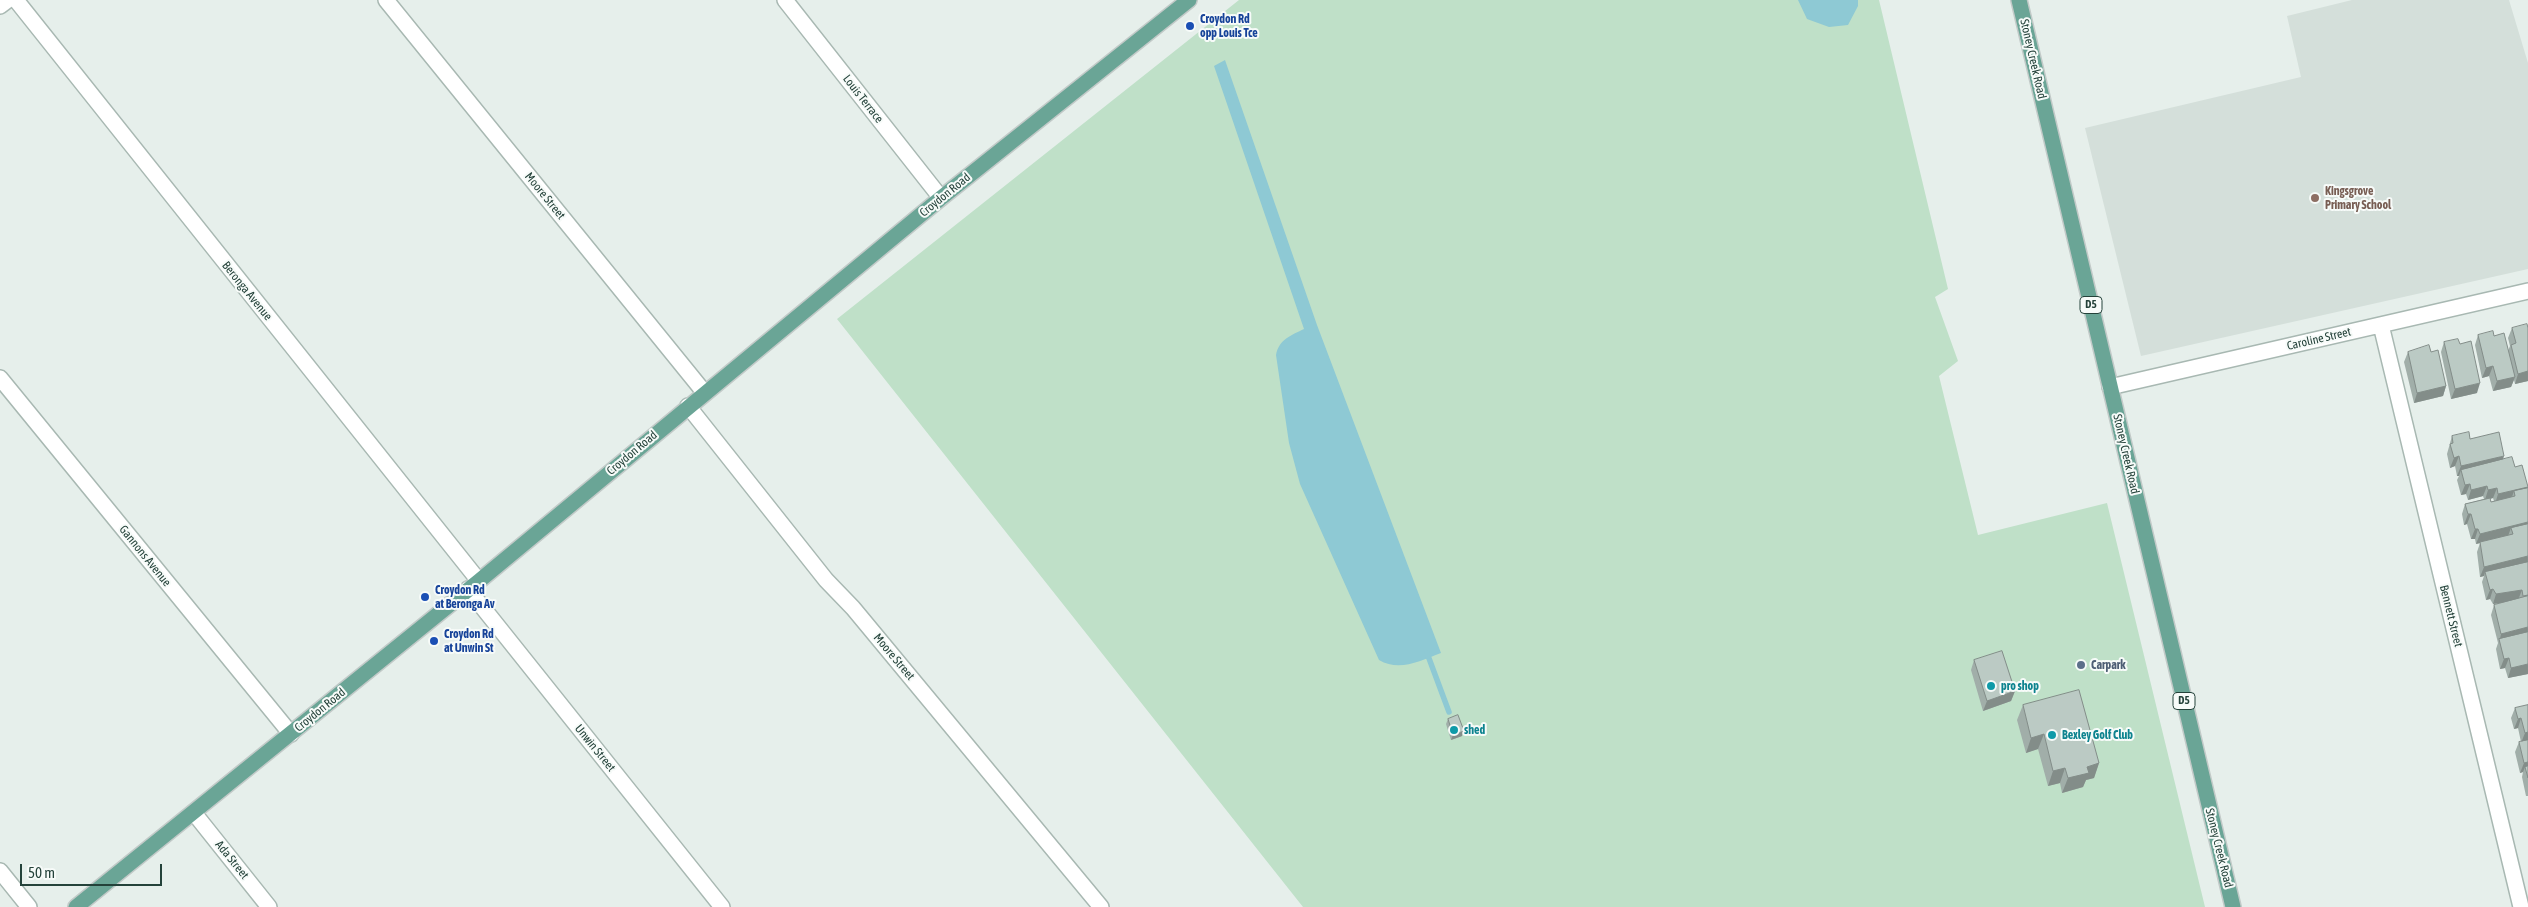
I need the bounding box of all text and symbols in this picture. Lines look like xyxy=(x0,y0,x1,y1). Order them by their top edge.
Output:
place label: Croydon Rd opp Louis Tce xyxy=(1200,12,1258,40)
street label: Stoney Creek Road xyxy=(2017,18,2049,100)
marker: Croydon Rd opp Louis Tce xyxy=(1184,20,1196,32)
street label: Louis Terrace xyxy=(840,72,886,126)
street label: Moore Street xyxy=(522,170,568,222)
street label: Croydon Road xyxy=(917,170,973,220)
place label: Kingsgrove Primary School xyxy=(2325,184,2391,212)
marker: Kingsgrove Primary School xyxy=(2309,192,2321,204)
street label: Beronga Avenue xyxy=(219,259,275,323)
road number: D5 xyxy=(2080,296,2102,314)
street label: Caroline Street xyxy=(2286,325,2352,353)
street label: Stoney Creek Road xyxy=(2110,413,2142,495)
street label: Croydon Road xyxy=(604,428,660,478)
street label: Gannons Avenue xyxy=(116,523,174,589)
place label: Croydon Rd at Beronga Av xyxy=(435,583,495,611)
street label: Bennett Street xyxy=(2436,584,2466,648)
marker: Croydon Rd at Beronga Av xyxy=(419,591,431,603)
place label: Croydon Rd at Unwin St xyxy=(444,627,494,655)
street label: Moore Street xyxy=(870,631,918,683)
marker: Croydon Rd at Unwin St xyxy=(428,635,440,647)
place label: Carpark xyxy=(2091,658,2126,672)
marker: Carpark xyxy=(2075,659,2087,671)
place label: pro shop xyxy=(2001,679,2039,693)
marker: pro shop xyxy=(1985,680,1997,692)
street label: Croydon Road xyxy=(292,685,348,735)
road number: D5 xyxy=(2173,692,2195,709)
street label: Unwin Street xyxy=(572,721,618,775)
place label: shed xyxy=(1464,723,1485,737)
marker: shed xyxy=(1448,724,1460,736)
place label: Bexley Golf Club xyxy=(2062,728,2133,742)
marker: Bexley Golf Club xyxy=(2046,729,2058,741)
street label: Stoney Creek Road xyxy=(2202,807,2236,889)
street label: Ada Street xyxy=(212,838,252,882)
scale bar xyxy=(22,854,165,886)
text: 50 m xyxy=(28,864,55,881)

